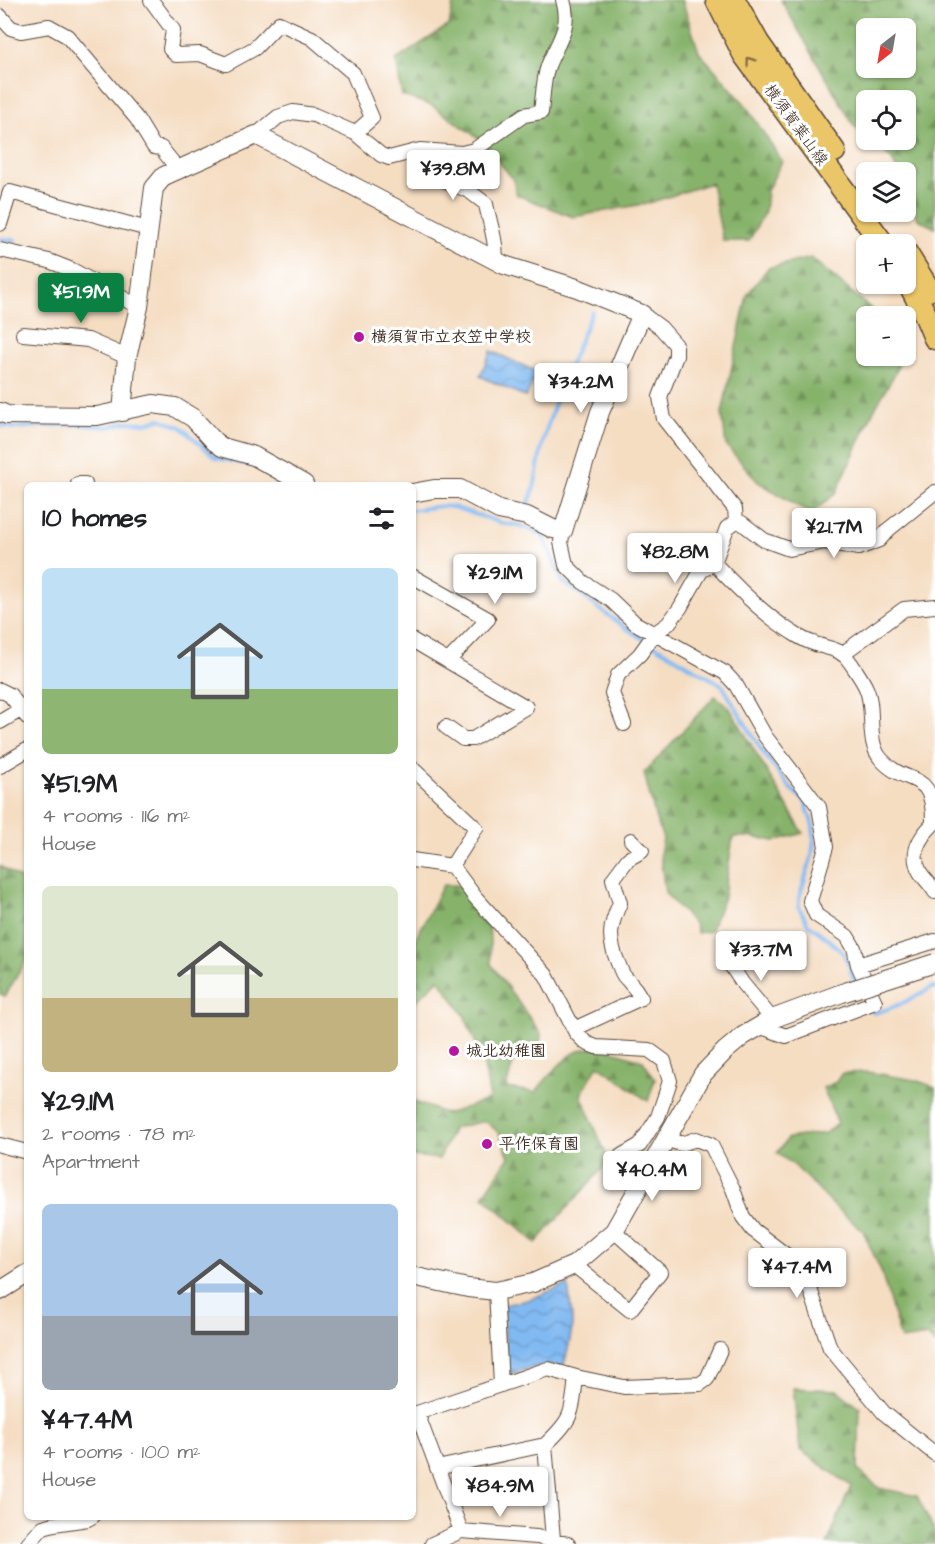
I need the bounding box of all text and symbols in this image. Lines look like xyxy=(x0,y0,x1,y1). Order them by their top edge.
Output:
north arrow xyxy=(856,18,916,78)
map controls xyxy=(856,18,916,366)
one-way arrow xyxy=(746,57,757,68)
street label: 横須賀葉山線 xyxy=(759,80,833,170)
button: locate xyxy=(856,90,916,150)
pin: ¥39.8M xyxy=(404,150,502,201)
text: ¥39.8M xyxy=(421,155,485,183)
button: layers xyxy=(856,162,916,222)
button: + xyxy=(856,234,916,294)
pin: ¥51.9M xyxy=(32,273,130,324)
text: ¥51.9M xyxy=(52,278,110,306)
button: − xyxy=(856,306,916,366)
place label: 横須賀市立衣笠中学校 xyxy=(371,326,531,348)
marker: 横須賀市立衣笠中学校 xyxy=(352,330,366,344)
pin: ¥34.2M xyxy=(532,363,630,414)
text: ¥34.2M xyxy=(548,368,614,396)
text: 10 homes xyxy=(42,500,147,536)
icon: filters xyxy=(365,502,398,535)
pin: ¥21.7M xyxy=(785,508,883,559)
text: ¥21.7M xyxy=(806,513,862,541)
pin: ¥82.8M xyxy=(626,533,724,584)
text: ¥82.8M xyxy=(641,538,709,566)
pin: ¥29.1M xyxy=(446,554,544,605)
text: ¥29.1M xyxy=(467,559,523,587)
icon: home xyxy=(166,607,274,715)
text: ¥51.9M xyxy=(42,766,118,802)
text: 4 rooms · 116 m² xyxy=(42,802,190,830)
text: House xyxy=(42,830,96,858)
icon: home xyxy=(166,925,274,1033)
pin: ¥33.7M xyxy=(712,931,810,982)
text: ¥33.7M xyxy=(730,936,792,964)
place label: 城北幼稚園 xyxy=(466,1040,546,1062)
marker: 城北幼稚園 xyxy=(447,1044,461,1058)
text: ¥29.1M xyxy=(42,1084,114,1120)
text: 2 rooms · 78 m² xyxy=(42,1120,196,1148)
place label: 平作保育園 xyxy=(499,1133,579,1155)
marker: 平作保育園 xyxy=(480,1137,494,1151)
text: Apartment xyxy=(42,1148,140,1176)
pin: ¥40.4M xyxy=(603,1151,701,1202)
text: ¥40.4M xyxy=(617,1156,687,1184)
icon: home xyxy=(166,1243,274,1351)
pin: ¥47.4M xyxy=(748,1248,846,1299)
text: ¥47.4M xyxy=(762,1253,832,1281)
text: ¥47.4M xyxy=(42,1402,132,1438)
text: 4 rooms · 100 m² xyxy=(42,1438,200,1466)
text: House xyxy=(42,1466,96,1494)
pin: ¥84.9M xyxy=(451,1467,549,1518)
text: ¥84.9M xyxy=(466,1472,534,1500)

